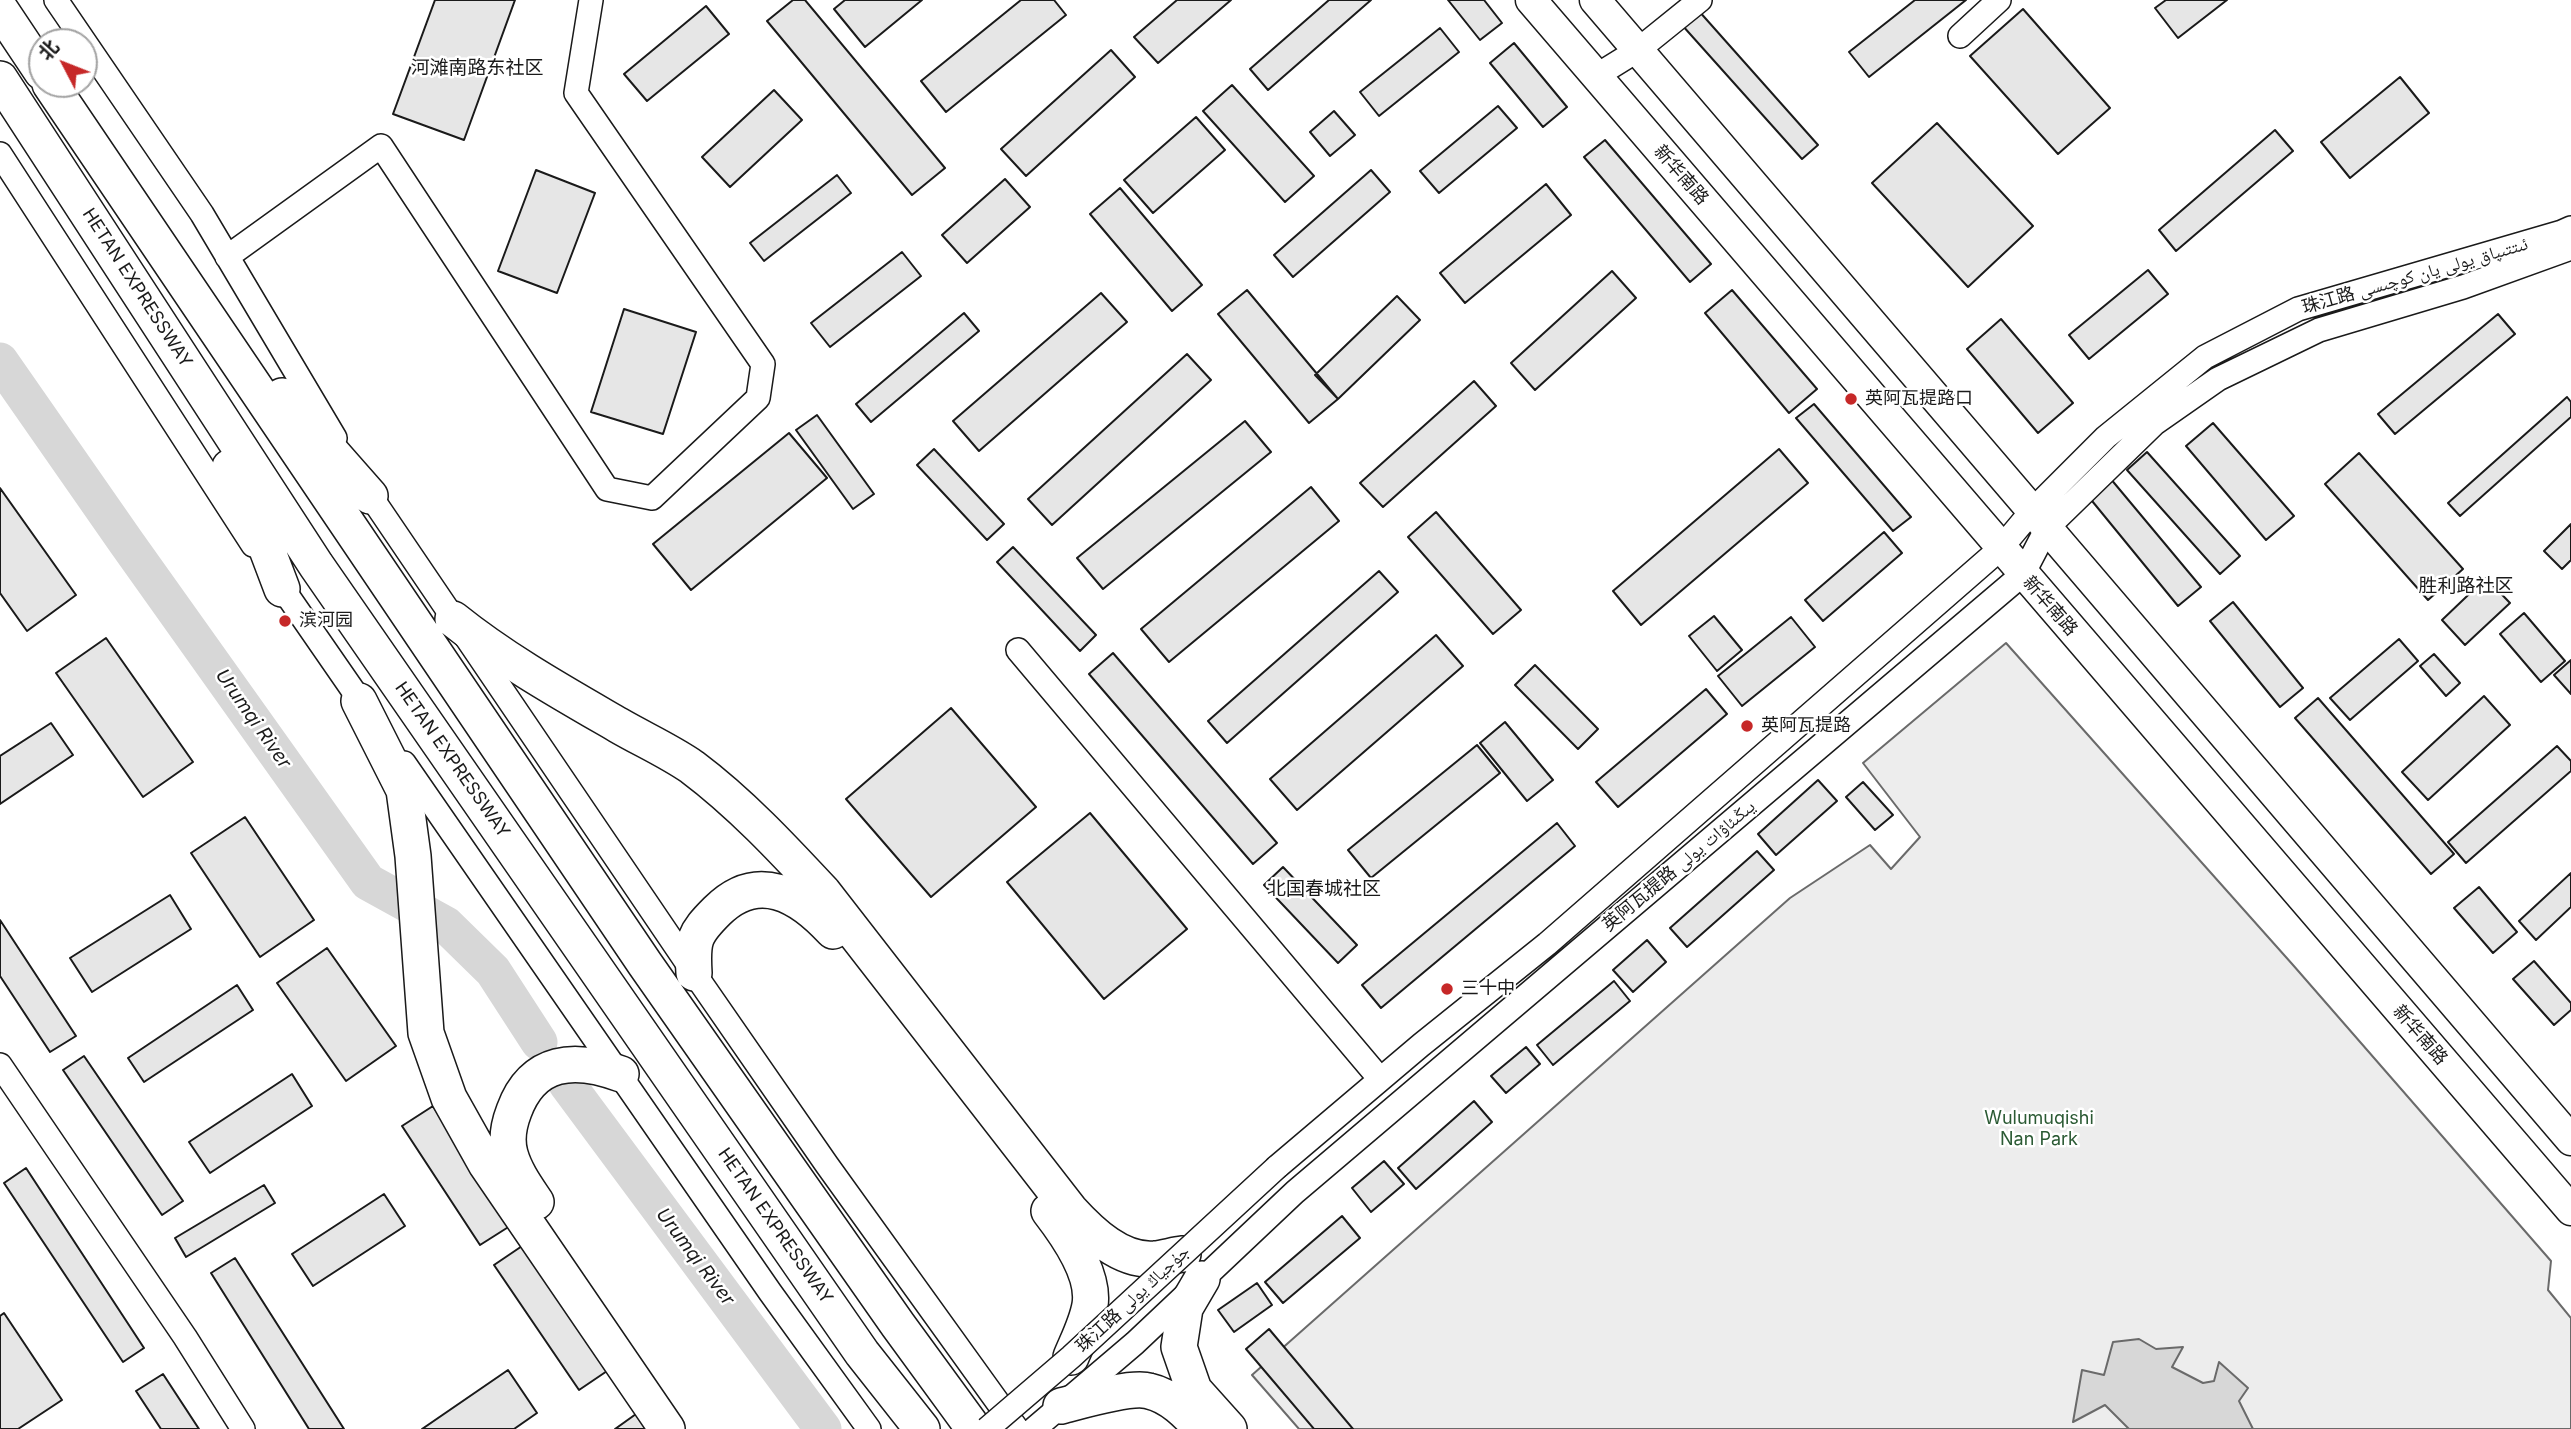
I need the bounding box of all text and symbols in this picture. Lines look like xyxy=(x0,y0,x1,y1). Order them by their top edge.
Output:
north arrow xyxy=(28,28,98,98)
text: 北 xyxy=(34,35,63,65)
district label: 河滩南路东社区 xyxy=(411,57,543,79)
street label: 新华南路 xyxy=(1649,141,1713,209)
street label: HETAN EXPRESSWAY xyxy=(77,204,197,372)
street label: 珠江路 ئىتتىپاق يولى يان كوچىسى xyxy=(2299,233,2531,319)
place label: 英阿瓦提路口 xyxy=(1865,388,1973,410)
marker: 英阿瓦提路口 xyxy=(1843,391,1859,407)
street label: 新华南路 xyxy=(2018,572,2082,640)
district label: 胜利路社区 xyxy=(2419,575,2513,597)
place label: 滨河园 xyxy=(299,610,353,632)
marker: 滨河园 xyxy=(277,613,293,629)
water label: Urumqi River xyxy=(210,665,296,773)
street label: HETAN EXPRESSWAY xyxy=(390,678,514,842)
place label: 英阿瓦提路 xyxy=(1761,715,1851,737)
marker: 英阿瓦提路 xyxy=(1739,718,1755,734)
street label: 英阿瓦提路 يىڭىئاۋات يولى xyxy=(1598,796,1760,936)
district label: 北国春城社区 xyxy=(1267,878,1381,900)
place label: 三十中 xyxy=(1461,978,1515,1000)
marker: 三十中 xyxy=(1439,981,1455,997)
street label: 新华南路 xyxy=(2388,1001,2452,1069)
park label: Wulumuqishi Nan Park xyxy=(1984,1108,2094,1150)
street label: HETAN EXPRESSWAY xyxy=(713,1144,837,1308)
water label: Urumqi River xyxy=(651,1204,739,1310)
street label: 珠江路 جۇجياڭ يولى xyxy=(1072,1241,1194,1357)

